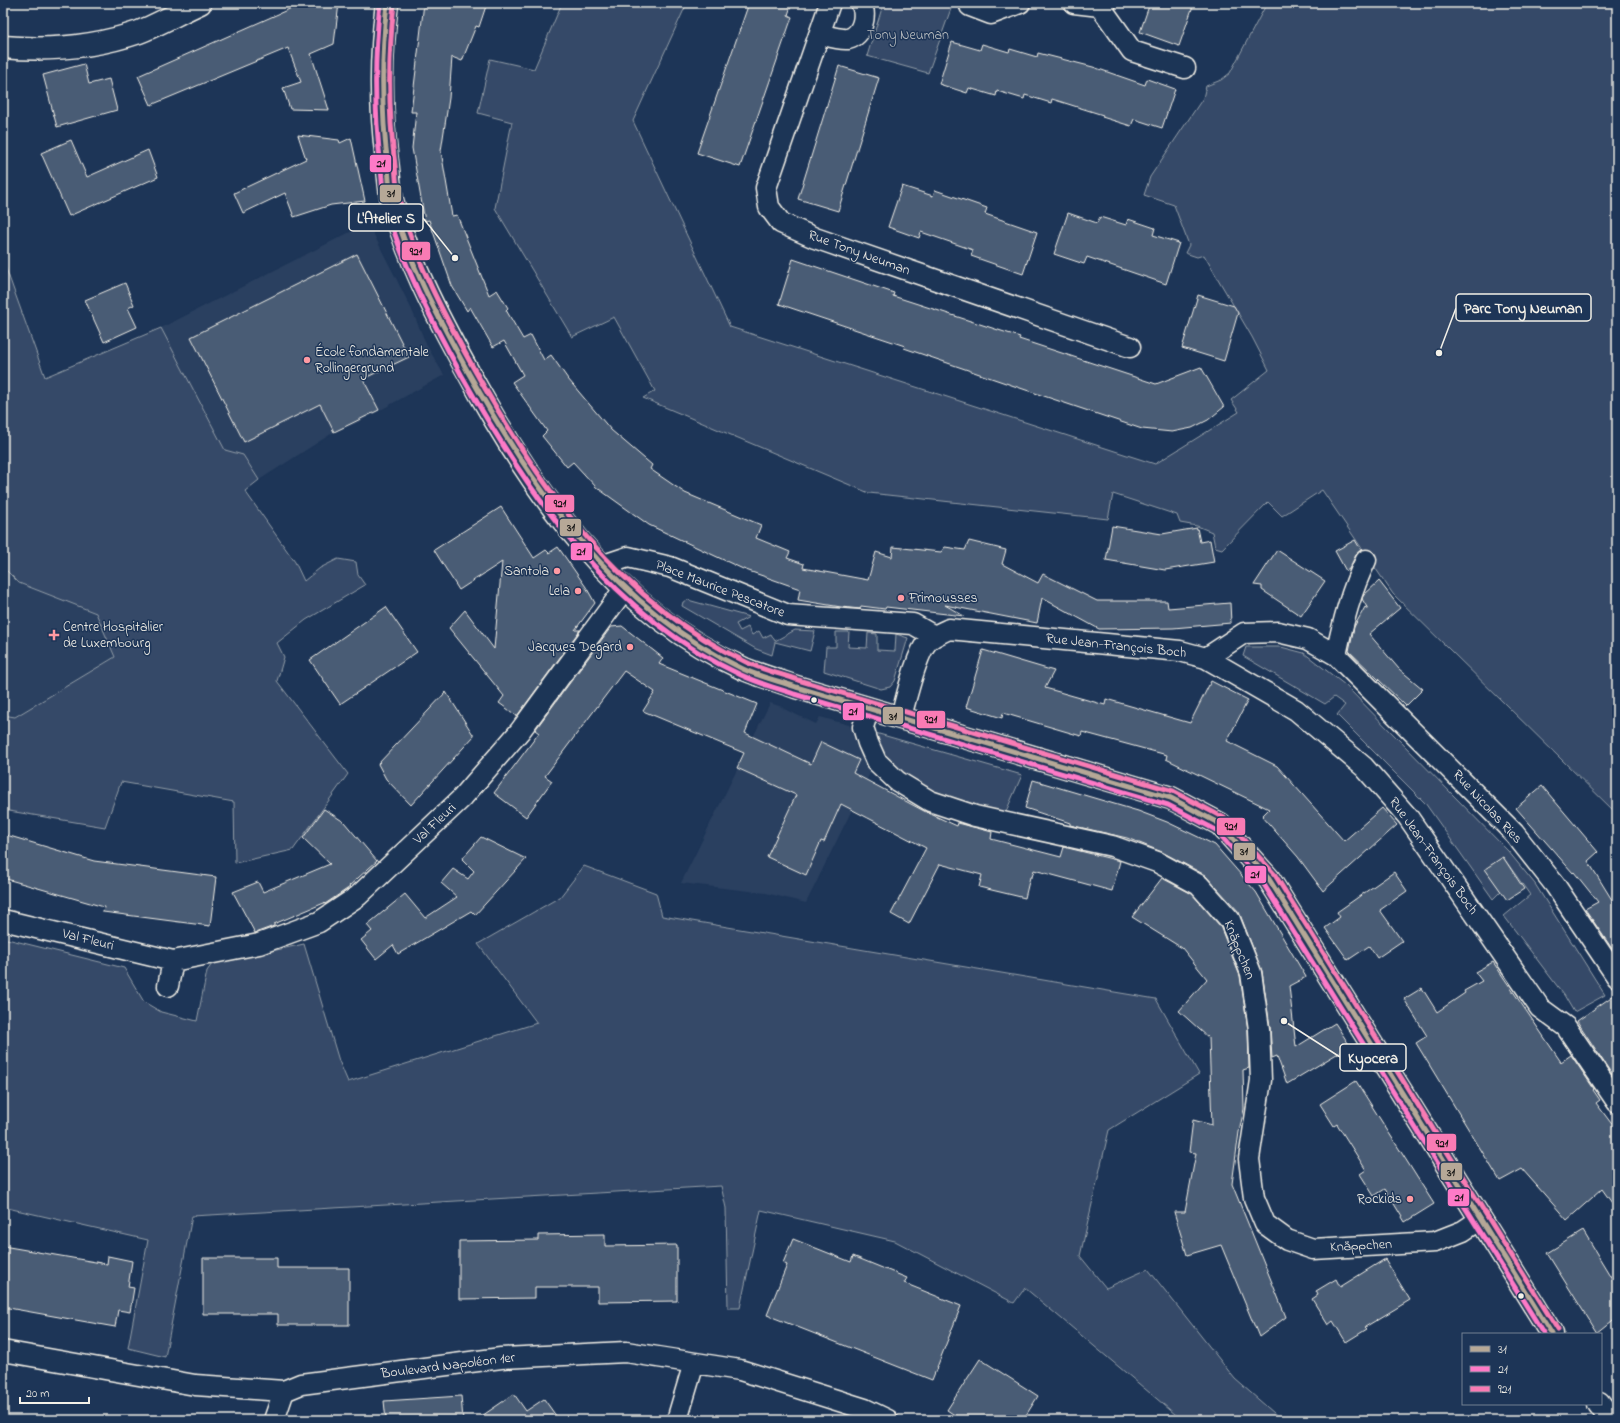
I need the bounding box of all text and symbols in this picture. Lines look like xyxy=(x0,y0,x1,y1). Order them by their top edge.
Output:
park label: Tony Neuman xyxy=(867,25,949,47)
line badge: 21 xyxy=(369,154,392,173)
text: 21 xyxy=(376,156,386,172)
line badge: 31 xyxy=(379,184,402,203)
text: 31 xyxy=(386,186,396,202)
callout: L'Atelier S xyxy=(349,204,423,231)
text: L'Atelier S xyxy=(357,208,415,230)
street label: Rue Tony Neuman xyxy=(805,225,913,282)
line badge: 921 xyxy=(401,241,431,261)
text: 921 xyxy=(409,244,423,260)
callout: Parc Tony Neuman xyxy=(1456,294,1591,321)
text: Parc Tony Neuman xyxy=(1464,298,1583,322)
place label: École fondamentale Rollingergrund xyxy=(315,342,430,380)
marker: École fondamentale Rollingergrund xyxy=(302,355,312,365)
line badge: 921 xyxy=(544,494,575,513)
text: 921 xyxy=(553,496,567,512)
line badge: 31 xyxy=(559,518,582,537)
text: 31 xyxy=(566,520,576,536)
line badge: 21 xyxy=(570,542,593,561)
text: 21 xyxy=(576,544,586,560)
street label: Place Maurice Pescatore xyxy=(652,555,788,624)
place label: Santola xyxy=(504,561,549,582)
marker: Santola xyxy=(552,566,562,576)
place label: Lela xyxy=(549,581,570,602)
marker: Lela xyxy=(573,586,583,596)
place label: Frimousses xyxy=(908,588,978,609)
marker: Frimousses xyxy=(896,593,906,603)
place label: Centre Hospitalier de Luxembourg xyxy=(63,617,164,655)
street label: Rue Jean-François Boch xyxy=(1045,628,1187,664)
marker: Centre Hospitalier de Luxembourg xyxy=(48,629,60,641)
place label: Jacques Degard xyxy=(528,637,622,659)
marker: Jacques Degard xyxy=(625,642,635,652)
unlabelled marker xyxy=(809,695,819,705)
line badge: 21 xyxy=(842,702,865,721)
text: 21 xyxy=(848,704,858,720)
line badge: 31 xyxy=(882,706,904,725)
text: 31 xyxy=(888,709,898,725)
line badge: 921 xyxy=(916,710,946,729)
text: 921 xyxy=(924,712,938,728)
street label: Rue Nicolas Ries xyxy=(1447,765,1527,849)
street label: Rue Jean-François Boch xyxy=(1383,793,1483,919)
street label: Val Fleuri xyxy=(408,798,461,850)
line badge: 921 xyxy=(1216,817,1246,836)
text: 921 xyxy=(1224,819,1238,835)
line badge: 31 xyxy=(1233,842,1256,861)
text: 31 xyxy=(1239,844,1249,860)
line badge: 21 xyxy=(1244,865,1267,884)
text: 21 xyxy=(1250,867,1260,883)
street label: Knäppchen xyxy=(1218,917,1260,983)
street label: Val Fleuri xyxy=(59,923,116,957)
callout: Kyocera xyxy=(1340,1044,1406,1071)
text: Kyocera xyxy=(1348,1048,1398,1072)
line badge: 921 xyxy=(1426,1133,1457,1152)
text: 921 xyxy=(1435,1136,1449,1152)
line badge: 31 xyxy=(1440,1162,1463,1181)
text: 31 xyxy=(1446,1165,1456,1181)
line badge: 21 xyxy=(1447,1188,1470,1207)
place label: Rockids xyxy=(1357,1189,1402,1210)
text: 21 xyxy=(1454,1190,1464,1206)
marker: Rockids xyxy=(1405,1194,1415,1204)
street label: Knäppchen xyxy=(1329,1234,1393,1258)
unlabelled marker xyxy=(1516,1291,1526,1301)
legend xyxy=(1462,1333,1602,1405)
text: 31 xyxy=(1498,1341,1507,1359)
street label: Boulevard Napoléon 1er xyxy=(379,1347,517,1385)
text: 21 xyxy=(1498,1361,1508,1379)
scale bar xyxy=(20,1379,89,1405)
text: 921 xyxy=(1498,1381,1512,1399)
text: 20 m xyxy=(26,1385,49,1403)

